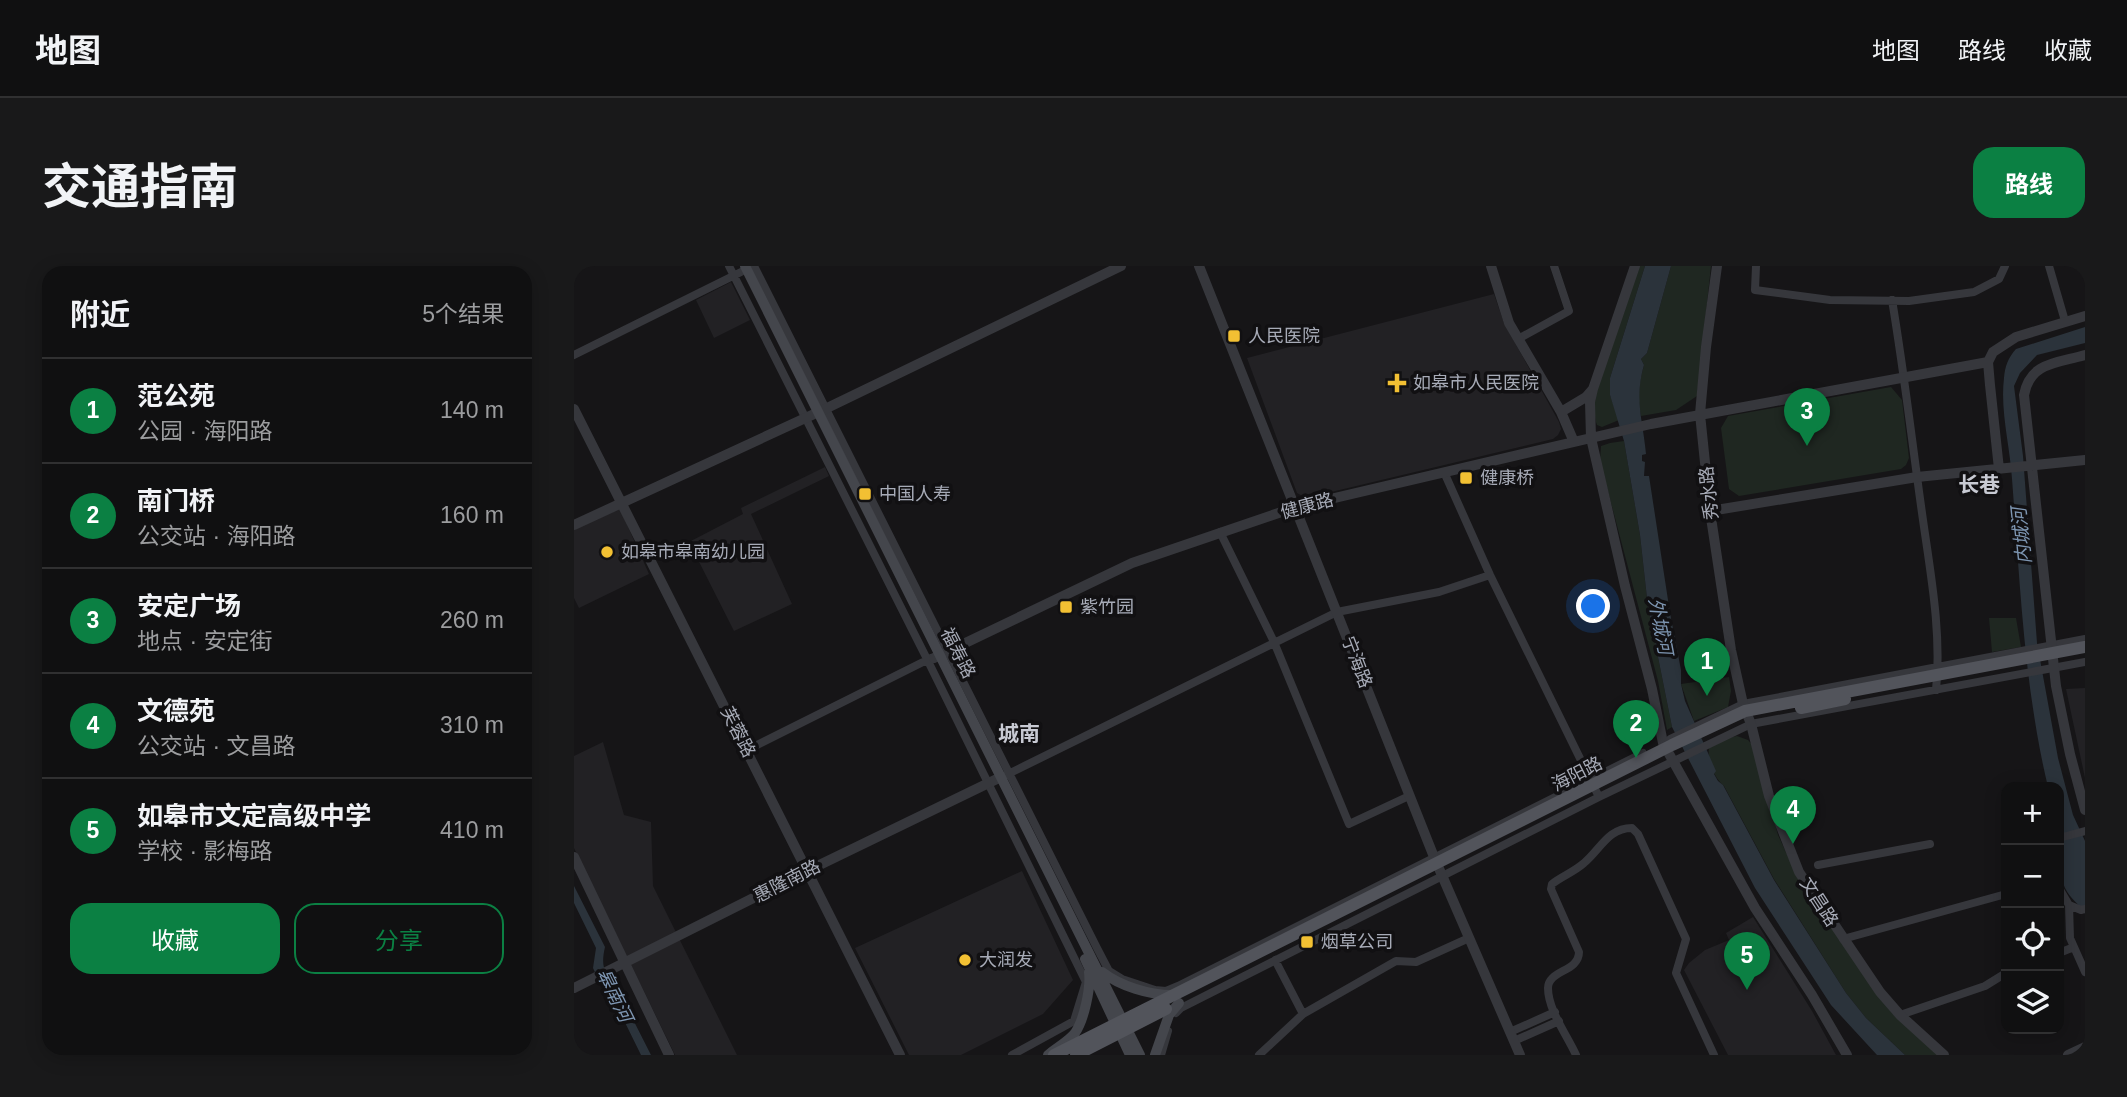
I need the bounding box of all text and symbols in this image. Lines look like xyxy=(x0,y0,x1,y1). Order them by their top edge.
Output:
text: 地图 xyxy=(35,32,101,69)
text: 地图 xyxy=(1872,37,1920,64)
text: 路线 xyxy=(1958,37,2006,64)
text: 收藏 xyxy=(2044,37,2092,64)
button: 路线 xyxy=(1973,147,2085,218)
text: 交通指南 xyxy=(42,160,238,214)
text: 附近 xyxy=(70,298,130,331)
text: 5个结果 xyxy=(422,301,504,327)
place label: 人民医院 xyxy=(1248,326,1320,346)
marker: 人民医院 xyxy=(1226,328,1242,344)
marker: 如皋市人民医院 xyxy=(1387,373,1407,393)
place label: 如皋市人民医院 xyxy=(1413,373,1539,393)
text: 范公苑 xyxy=(137,381,215,411)
pin: 3 xyxy=(1784,388,1830,446)
text: 1 xyxy=(87,397,99,423)
text: 140 m xyxy=(440,397,504,423)
text: 公园 · 海阳路 xyxy=(137,418,272,444)
street label: 秀水路 xyxy=(1696,465,1722,521)
place label: 健康桥 xyxy=(1480,468,1534,488)
marker: 健康桥 xyxy=(1458,470,1474,486)
district label: 长巷 xyxy=(1958,473,2000,496)
place label: 中国人寿 xyxy=(879,484,951,504)
text: 南门桥 xyxy=(137,486,215,516)
marker: 中国人寿 xyxy=(857,486,873,502)
street label: 健康路 xyxy=(1278,489,1336,523)
text: 2 xyxy=(87,502,99,528)
text: 160 m xyxy=(440,502,504,528)
water label: 内城河 xyxy=(2008,503,2035,565)
text: 公交站 · 海阳路 xyxy=(137,523,295,549)
place label: 如皋市皋南幼儿园 xyxy=(621,542,765,562)
marker: 如皋市皋南幼儿园 xyxy=(599,544,615,560)
your location xyxy=(1576,589,1610,623)
text: 安定广场 xyxy=(137,591,241,621)
water label: 外城河 xyxy=(1645,596,1677,660)
place label: 紫竹园 xyxy=(1080,597,1134,617)
marker: 紫竹园 xyxy=(1058,599,1074,615)
text: 3 xyxy=(87,607,99,633)
text: 260 m xyxy=(440,607,504,633)
street label: 福寿路 xyxy=(937,624,979,682)
text: 地点 · 安定街 xyxy=(137,628,272,654)
street label: 宁海路 xyxy=(1338,633,1376,691)
pin: 1 xyxy=(1684,638,1730,696)
text: 文德苑 xyxy=(137,696,215,726)
pin: 2 xyxy=(1613,700,1659,758)
street label: 芙蓉路 xyxy=(717,703,759,761)
text: 4 xyxy=(87,712,99,738)
text: 310 m xyxy=(440,712,504,738)
district label: 城南 xyxy=(998,722,1040,745)
text: 公交站 · 文昌路 xyxy=(137,733,295,759)
street label: 海阳路 xyxy=(1548,753,1606,795)
map controls xyxy=(2001,782,2064,1034)
button: + xyxy=(2001,782,2064,845)
pin: 4 xyxy=(1770,786,1816,844)
text: 如皋市文定高级中学 xyxy=(137,801,371,831)
text: 5 xyxy=(87,817,99,843)
text: 410 m xyxy=(440,817,504,843)
text: 学校 · 影梅路 xyxy=(137,838,272,864)
button: − xyxy=(2001,845,2064,908)
street label: 惠隆南路 xyxy=(750,856,824,906)
street label: 文昌路 xyxy=(1796,874,1842,930)
button: 收藏 xyxy=(70,903,280,974)
button: 分享 xyxy=(294,903,504,974)
button: locate xyxy=(2001,908,2064,971)
place label: 烟草公司 xyxy=(1321,932,1393,952)
pin: 5 xyxy=(1724,932,1770,990)
marker: 烟草公司 xyxy=(1299,934,1315,950)
place label: 大润发 xyxy=(979,950,1033,970)
marker: 大润发 xyxy=(957,952,973,968)
water label: 皋南河 xyxy=(593,965,638,1029)
button: layers xyxy=(2001,971,2064,1034)

